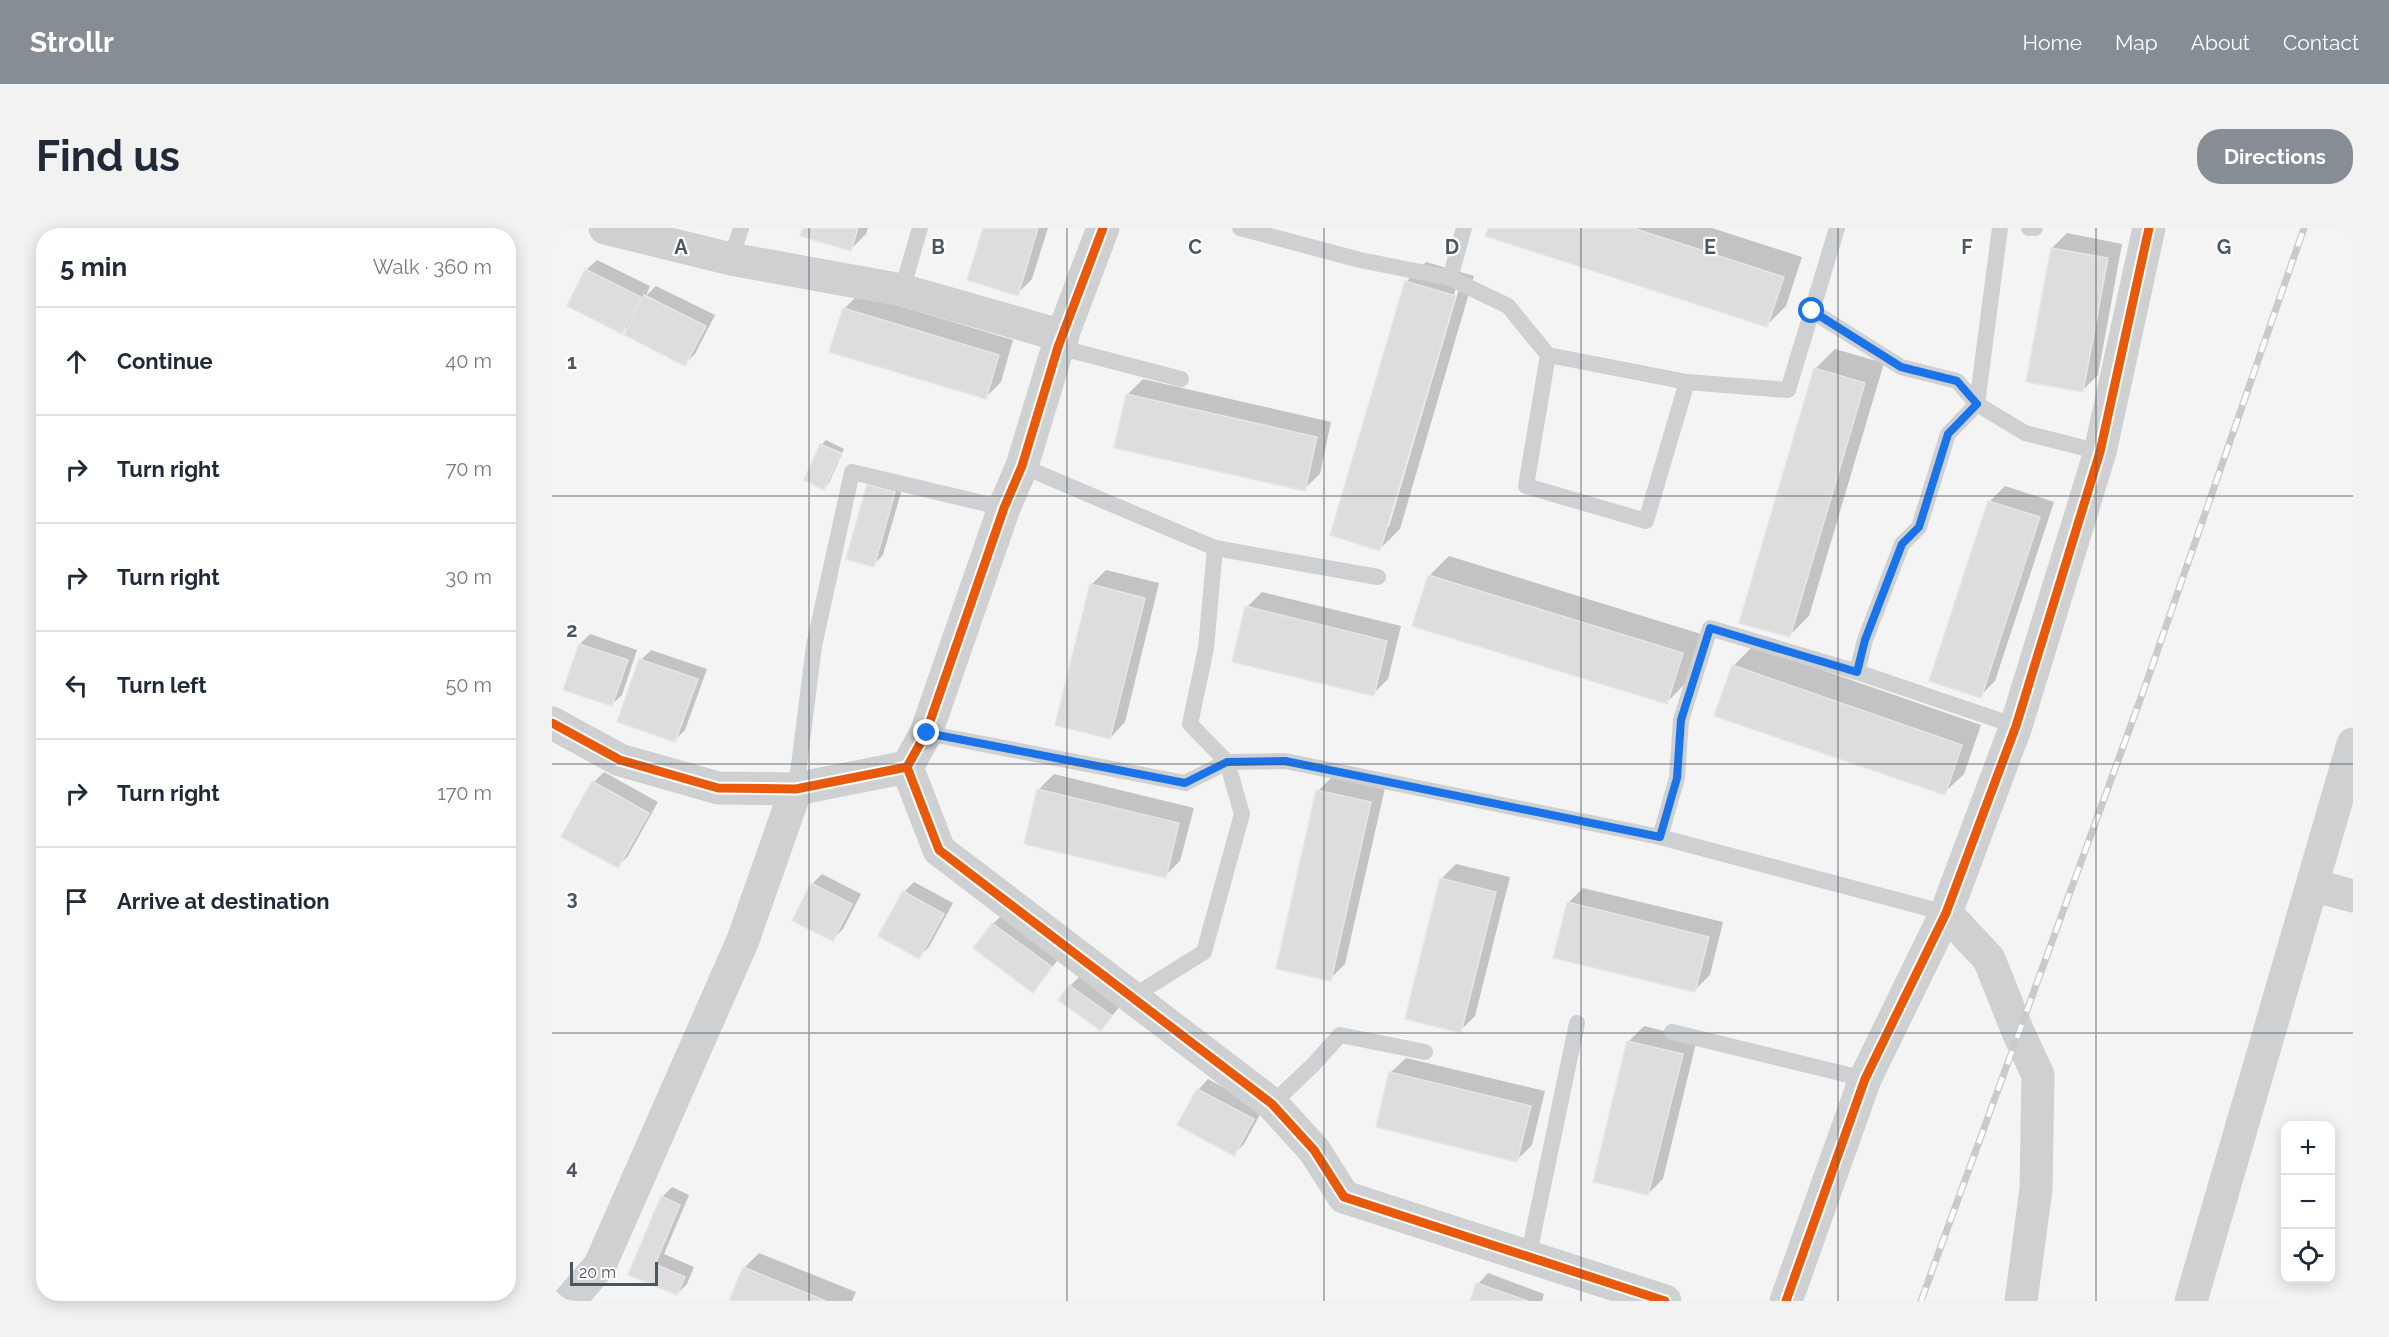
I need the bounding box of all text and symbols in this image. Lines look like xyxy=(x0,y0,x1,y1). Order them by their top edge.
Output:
text: Strollr xyxy=(30,26,114,59)
text: Home xyxy=(2023,30,2082,55)
text: Map xyxy=(2115,30,2158,55)
text: About xyxy=(2191,30,2250,55)
text: Contact xyxy=(2283,30,2359,55)
button: Directions xyxy=(2197,129,2353,184)
text: Find us xyxy=(36,132,180,181)
text: A xyxy=(674,235,688,259)
text: B xyxy=(931,235,945,259)
text: C xyxy=(1188,235,1202,259)
text: D xyxy=(1445,235,1459,259)
text: E xyxy=(1704,235,1716,259)
text: F xyxy=(1961,235,1973,259)
text: G xyxy=(2217,235,2231,259)
text: 5 min xyxy=(60,252,127,282)
text: Walk · 360 m xyxy=(373,255,492,279)
route start xyxy=(1798,297,1824,323)
icon: ahead xyxy=(60,345,93,378)
text: Continue xyxy=(117,348,213,374)
text: 40 m xyxy=(445,349,492,373)
text: 1 xyxy=(567,350,577,374)
icon: right xyxy=(60,453,93,486)
text: Turn right xyxy=(117,456,220,482)
text: 70 m xyxy=(446,457,492,481)
icon: right xyxy=(60,561,93,594)
text: Turn right xyxy=(117,564,220,590)
text: 30 m xyxy=(446,565,492,589)
text: 2 xyxy=(566,618,578,642)
icon: left xyxy=(60,669,93,702)
text: Turn left xyxy=(117,672,207,698)
text: 50 m xyxy=(445,673,492,697)
route end xyxy=(913,719,939,745)
icon: right xyxy=(60,777,93,810)
text: Turn right xyxy=(117,780,220,806)
text: 170 m xyxy=(437,781,492,805)
icon: arrive xyxy=(60,885,93,918)
text: 3 xyxy=(566,886,578,910)
text: Arrive at destination xyxy=(117,888,330,914)
map controls xyxy=(2281,1121,2335,1283)
button: + xyxy=(2281,1121,2335,1175)
text: 4 xyxy=(566,1155,578,1179)
button: − xyxy=(2281,1175,2335,1229)
button: locate xyxy=(2281,1229,2335,1283)
scale bar xyxy=(570,1259,658,1286)
text: 20 m xyxy=(579,1263,616,1282)

